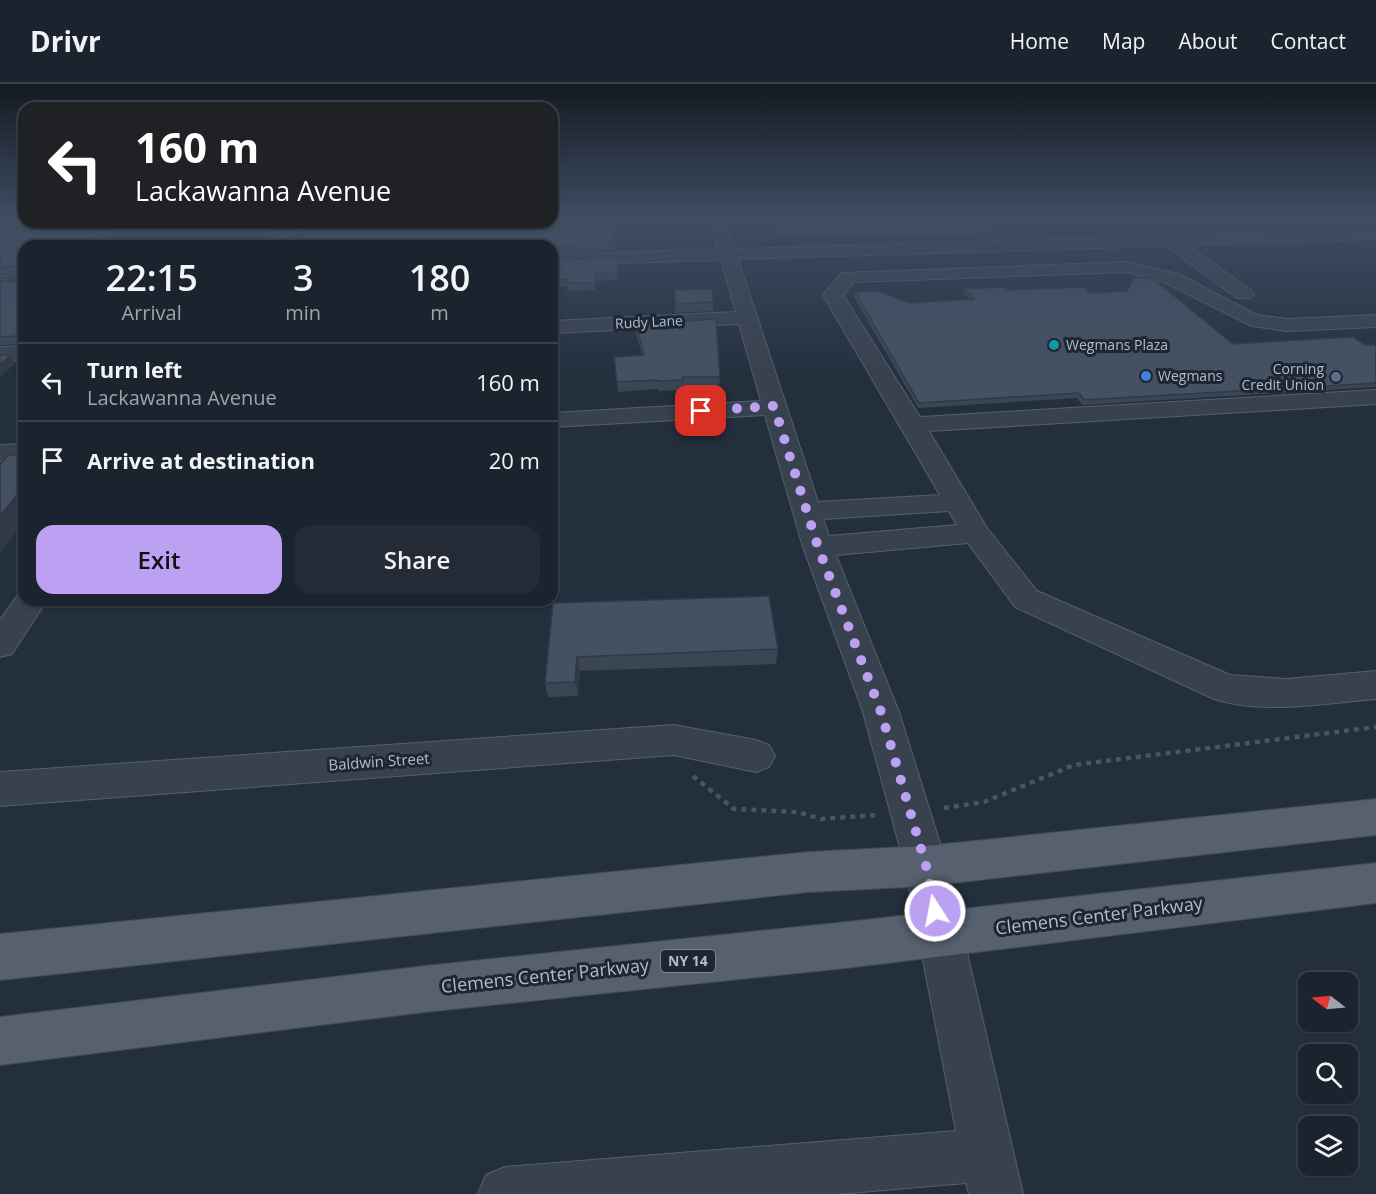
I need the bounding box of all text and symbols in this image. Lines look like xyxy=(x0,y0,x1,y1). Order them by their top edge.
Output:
text: Drivr xyxy=(30,22,101,60)
text: Home xyxy=(1010,27,1069,55)
text: Map xyxy=(1102,27,1145,55)
text: About xyxy=(1178,27,1238,55)
text: Contact xyxy=(1271,27,1346,55)
text: 160 m xyxy=(135,118,259,175)
icon: left xyxy=(36,126,114,204)
text: Lackawanna Avenue xyxy=(135,172,391,209)
text: 22:15 xyxy=(106,253,198,302)
text: 3 xyxy=(293,253,314,302)
text: 180 xyxy=(409,253,470,302)
text: Arrival xyxy=(122,299,182,326)
text: min xyxy=(285,299,321,326)
text: m xyxy=(430,299,449,326)
street label: Rudy Lane xyxy=(615,310,684,333)
place label: Wegmans Plaza xyxy=(1066,335,1168,354)
marker: Wegmans Plaza xyxy=(1047,338,1061,352)
text: Turn left xyxy=(87,354,182,384)
place label: Corning Credit Union xyxy=(1242,359,1324,394)
icon: left xyxy=(36,366,69,399)
place label: Wegmans xyxy=(1158,366,1223,385)
text: 160 m xyxy=(476,367,540,397)
marker: Wegmans xyxy=(1139,369,1153,383)
marker: Corning Credit Union xyxy=(1329,370,1343,384)
text: Lackawanna Avenue xyxy=(87,384,277,411)
pin xyxy=(675,385,726,436)
icon: arrive xyxy=(684,394,717,427)
icon: arrive xyxy=(36,444,69,477)
text: Arrive at destination xyxy=(87,445,315,475)
text: 20 m xyxy=(489,445,540,475)
button: Exit xyxy=(36,525,282,594)
button: Share xyxy=(294,525,540,594)
street label: Baldwin Street xyxy=(328,747,430,775)
position arrow xyxy=(903,879,967,943)
street label: Clemens Center Parkway xyxy=(994,890,1205,940)
road number: NY 14 xyxy=(661,950,715,972)
street label: Clemens Center Parkway xyxy=(440,952,651,998)
north arrow xyxy=(1298,972,1358,1032)
map controls xyxy=(1298,972,1358,1176)
button: search xyxy=(1298,1044,1358,1104)
button: layers xyxy=(1298,1116,1358,1176)

